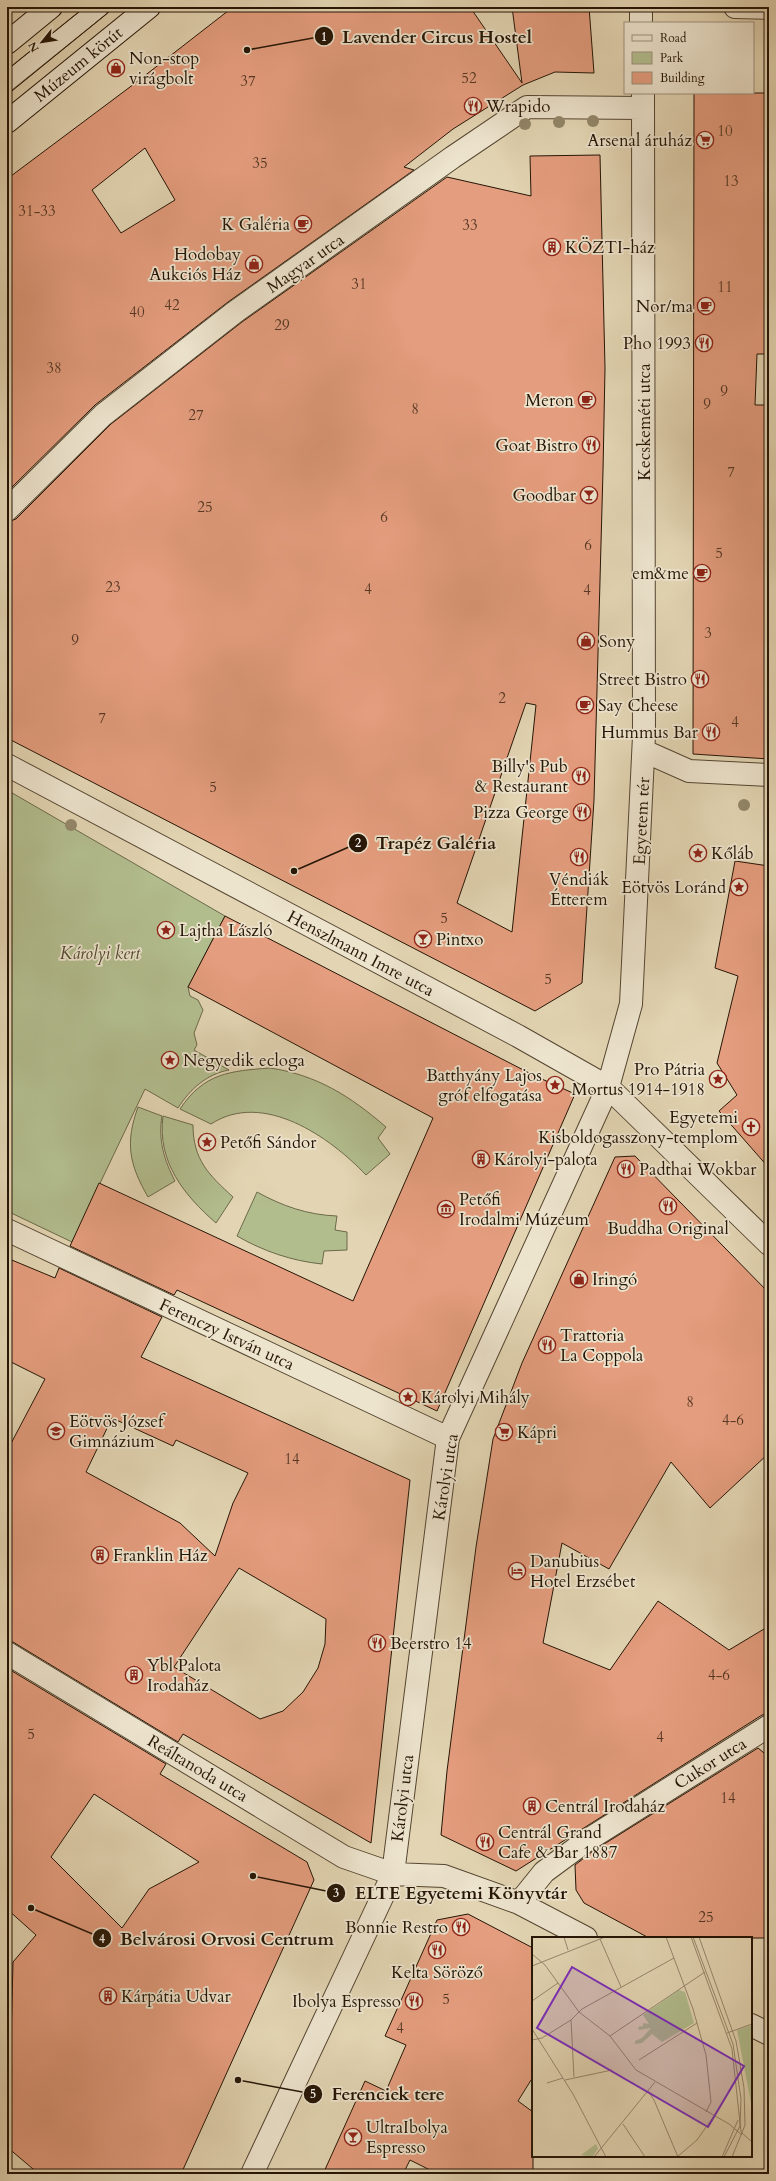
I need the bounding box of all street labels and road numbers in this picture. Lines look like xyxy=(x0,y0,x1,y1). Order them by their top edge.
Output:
street label: Múzeum körút xyxy=(29,21,128,107)
street label: Magyar utca xyxy=(262,228,349,299)
street label: Kecskeméti utca xyxy=(633,363,656,481)
street label: Egyetem tér xyxy=(628,776,655,866)
street label: Henszlmann Imre utca xyxy=(283,905,439,1002)
street label: Ferenczy István utca xyxy=(155,1293,299,1376)
street label: Károlyi utca xyxy=(427,1431,464,1522)
street label: Reáltanoda utca xyxy=(143,1729,253,1808)
street label: Cukor utca xyxy=(670,1732,751,1795)
street label: Károlyi utca xyxy=(386,1752,419,1843)

